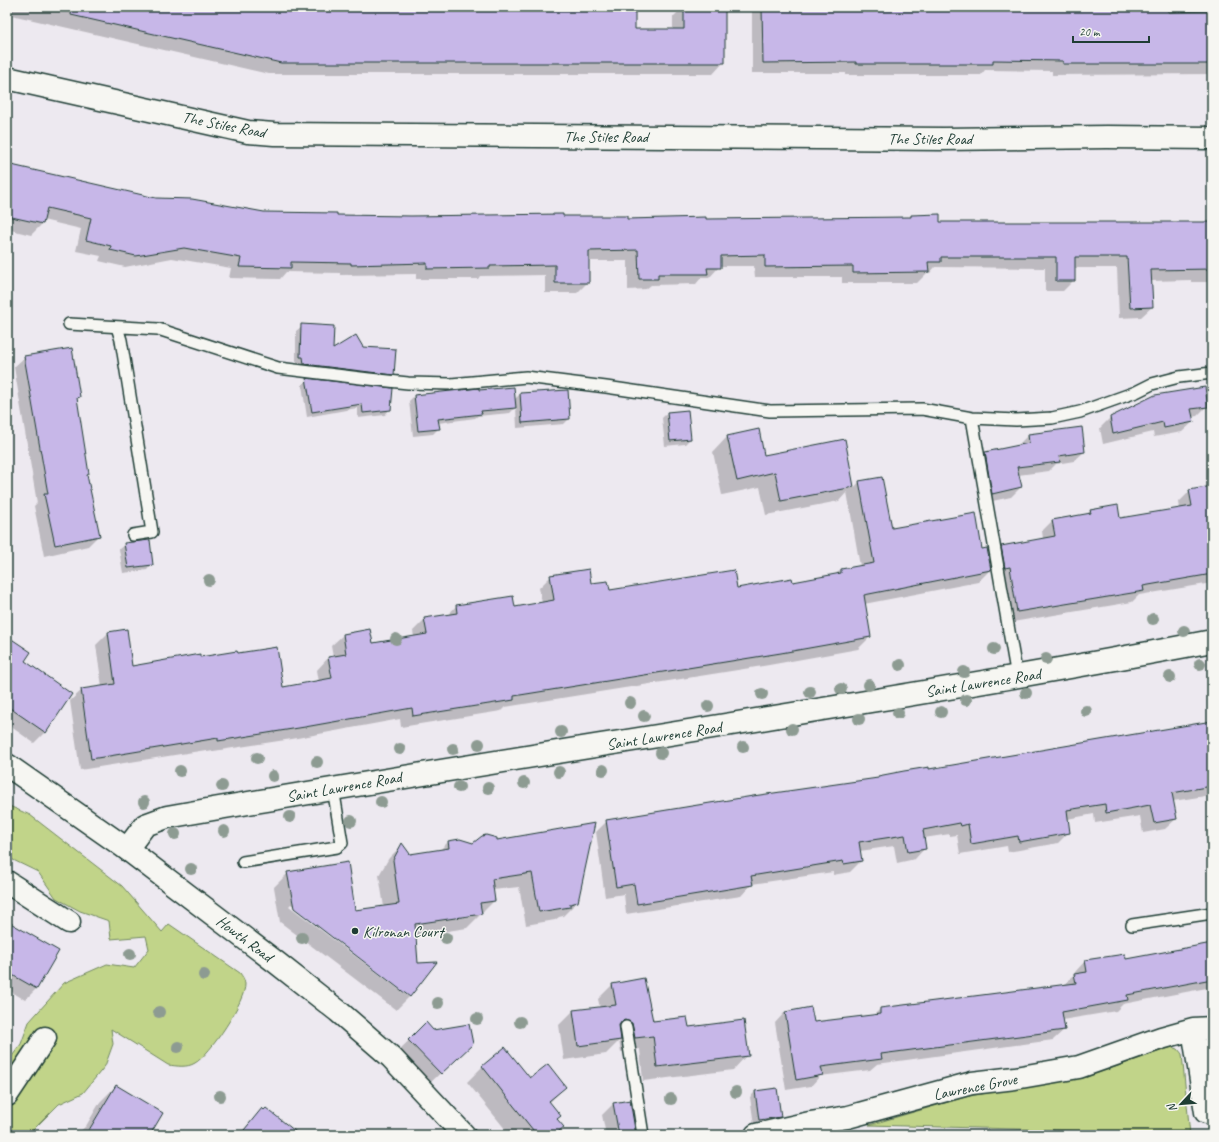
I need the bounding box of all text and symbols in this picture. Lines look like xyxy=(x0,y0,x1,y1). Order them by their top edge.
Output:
scale bar xyxy=(1073,18,1149,44)
text: 20 m xyxy=(1079,24,1101,40)
street label: The Stiles Road xyxy=(181,107,270,143)
street label: The Stiles Road xyxy=(564,127,651,147)
street label: The Stiles Road xyxy=(888,129,975,149)
street label: Saint Lawrence Road xyxy=(924,664,1045,702)
street label: Saint Lawrence Road xyxy=(605,717,726,755)
street label: Saint Lawrence Road xyxy=(285,767,406,807)
street label: Howth Road xyxy=(212,911,279,968)
place label: Kilronan Court xyxy=(363,922,446,942)
marker: Kilronan Court xyxy=(350,926,360,936)
street label: Lawrence Grove xyxy=(932,1069,1020,1105)
north arrow xyxy=(1161,1084,1201,1124)
text: N xyxy=(1163,1100,1180,1115)

